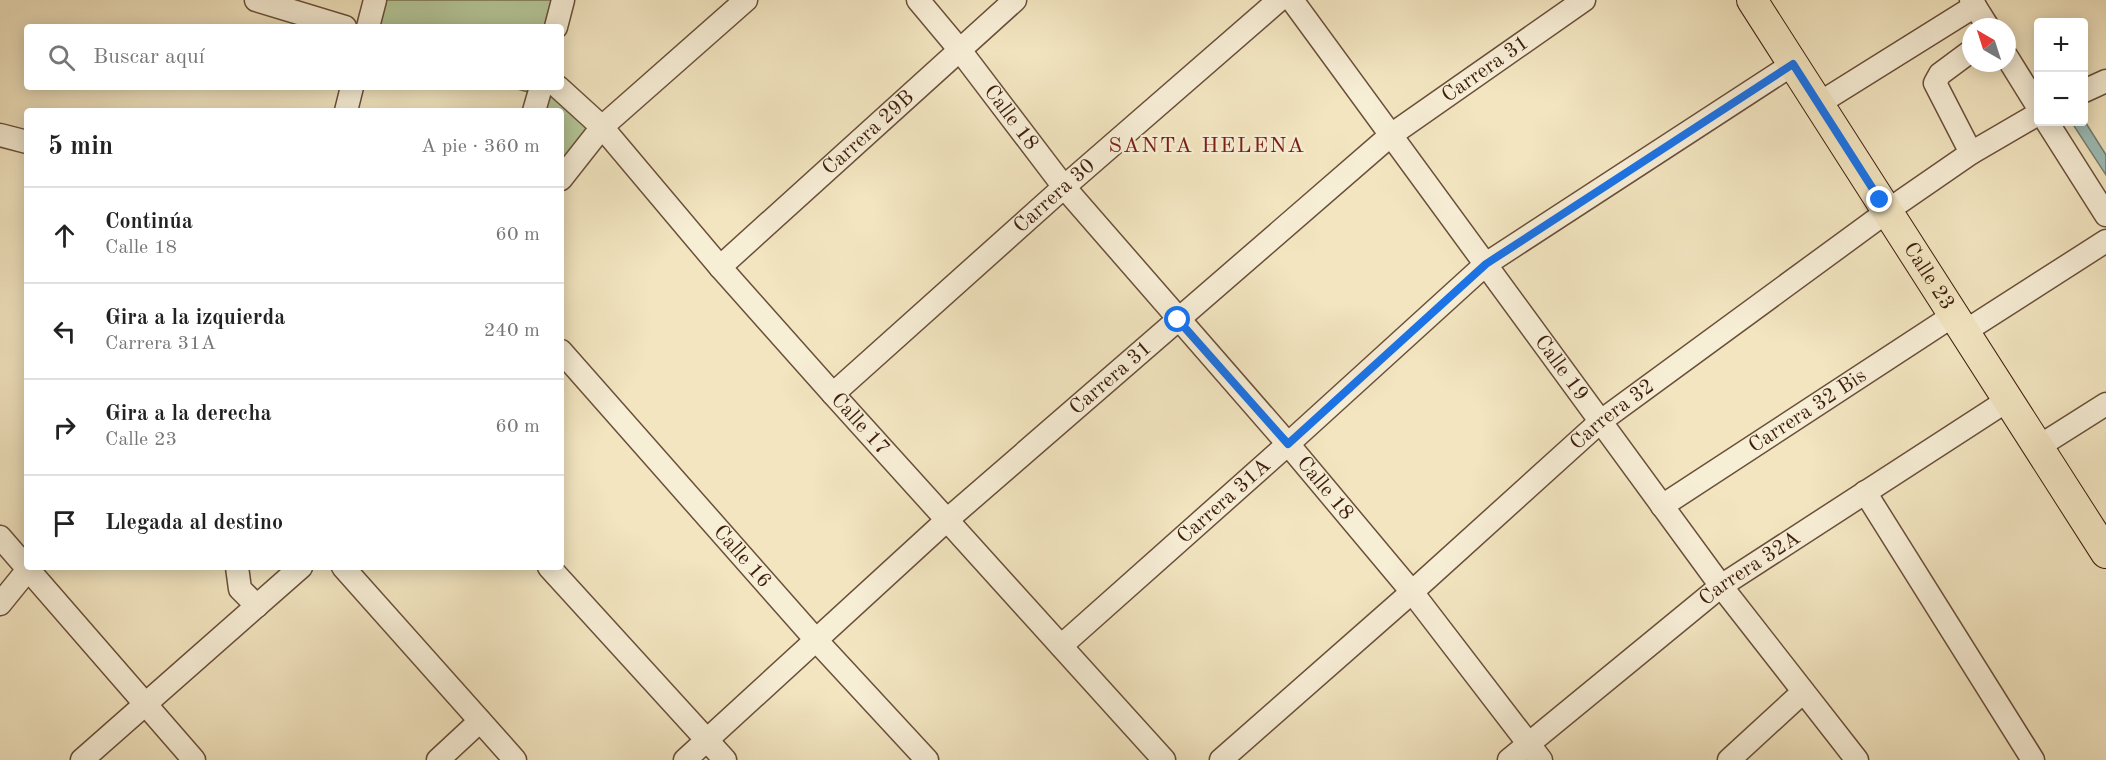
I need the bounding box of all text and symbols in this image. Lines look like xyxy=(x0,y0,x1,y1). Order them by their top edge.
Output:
north arrow xyxy=(1962,18,2016,72)
map controls xyxy=(2034,18,2088,126)
button: + xyxy=(2034,18,2088,72)
search box xyxy=(24,24,564,90)
street label: Carrera 31 xyxy=(1438,32,1533,107)
icon: search xyxy=(45,41,78,74)
text: Buscar aquí xyxy=(93,46,205,68)
button: − xyxy=(2034,72,2088,126)
street label: Calle 18 xyxy=(980,81,1042,154)
street label: Carrera 29B xyxy=(819,86,918,179)
text: 5 min xyxy=(48,134,113,160)
district label: SANTA HELENA xyxy=(1108,135,1306,157)
text: A pie · 360 m xyxy=(421,137,540,157)
street label: Carrera 30 xyxy=(1010,155,1099,237)
route end xyxy=(1866,186,1892,212)
text: Continúa xyxy=(105,211,193,233)
icon: ahead xyxy=(48,219,81,252)
text: 60 m xyxy=(495,225,540,245)
text: Calle 18 xyxy=(105,238,177,258)
street label: Calle 23 xyxy=(1900,239,1958,314)
route start xyxy=(1164,306,1190,332)
text: Gira a la izquierda xyxy=(105,307,285,329)
icon: left xyxy=(48,315,81,348)
text: 240 m xyxy=(484,321,540,341)
street label: Calle 19 xyxy=(1531,331,1592,405)
text: Carrera 31A xyxy=(105,334,216,354)
street label: Carrera 31 xyxy=(1066,337,1156,419)
street label: Carrera 32 Bis xyxy=(1745,365,1870,457)
street label: Carrera 32 xyxy=(1566,375,1658,454)
street label: Calle 17 xyxy=(827,389,893,459)
text: Gira a la derecha xyxy=(105,403,272,425)
icon: right xyxy=(48,411,81,444)
text: 60 m xyxy=(495,417,540,437)
text: Calle 23 xyxy=(105,430,177,450)
street label: Calle 18 xyxy=(1293,453,1357,524)
street label: Carrera 31A xyxy=(1173,454,1274,548)
icon: arrive xyxy=(48,507,81,540)
text: Llegada al destino xyxy=(105,512,283,534)
street label: Calle 16 xyxy=(709,521,775,592)
street label: Carrera 32A xyxy=(1695,527,1804,610)

